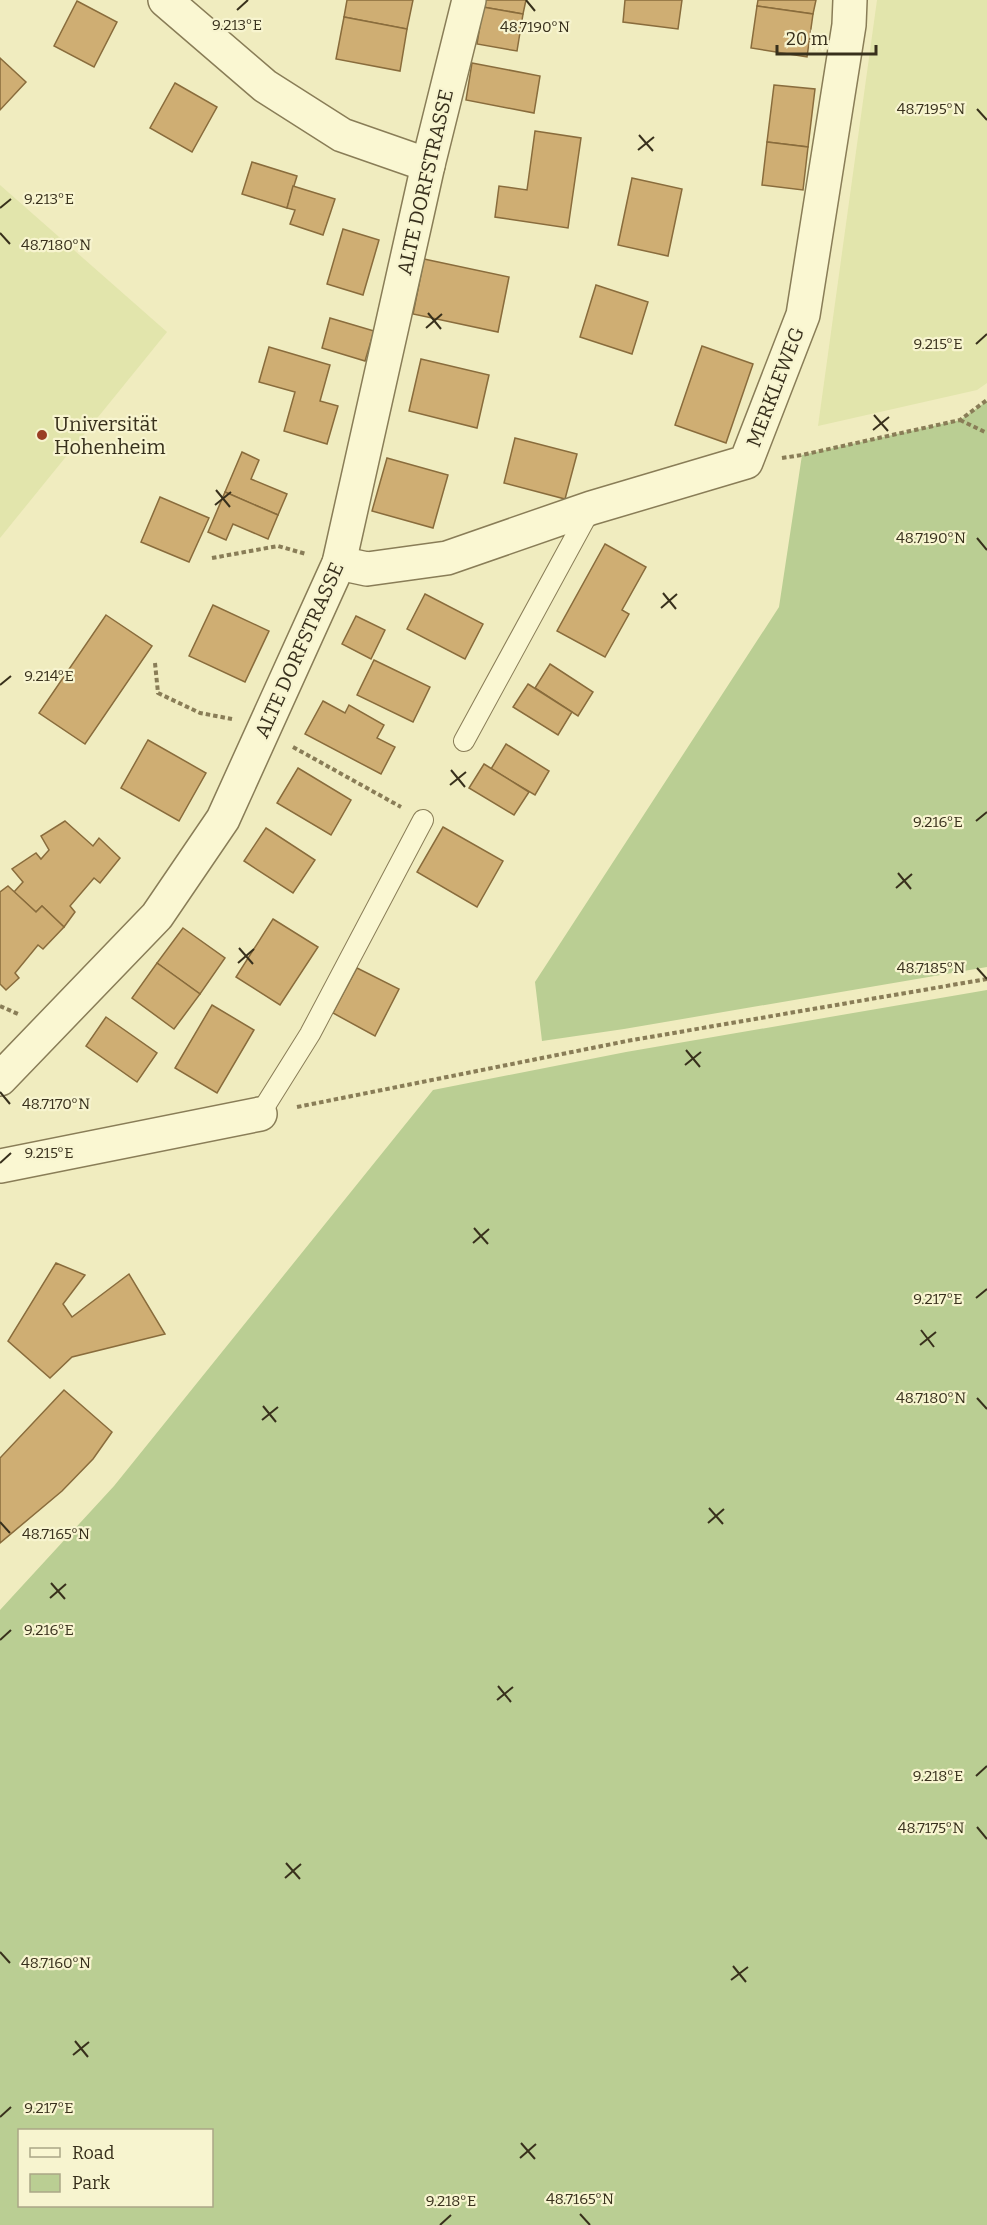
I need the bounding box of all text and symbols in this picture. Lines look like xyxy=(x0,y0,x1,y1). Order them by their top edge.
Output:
text: 9.213°E xyxy=(212,16,262,34)
text: 48.7190°N xyxy=(500,18,570,36)
scale bar xyxy=(777,18,876,56)
text: 20 m xyxy=(786,28,828,50)
street label: ALTE DORFSTRASSE xyxy=(392,87,458,277)
text: 48.7195°N xyxy=(897,100,965,118)
text: 9.213°E xyxy=(24,190,74,208)
text: 48.7180°N xyxy=(21,236,91,254)
street label: MERKLEWEG xyxy=(741,323,809,450)
text: 9.215°E xyxy=(913,335,963,353)
place label: Universität Hohenheim xyxy=(54,412,166,459)
marker: Universität Hohenheim xyxy=(35,428,49,442)
text: 48.7190°N xyxy=(896,529,966,547)
street label: ALTE DORFSTRASSE xyxy=(249,558,349,742)
text: 9.214°E xyxy=(24,667,74,685)
text: 9.216°E xyxy=(913,813,963,831)
text: 48.7185°N xyxy=(897,959,965,977)
text: 48.7170°N xyxy=(22,1095,90,1113)
text: 9.215°E xyxy=(24,1144,74,1162)
text: 9.217°E xyxy=(913,1290,963,1308)
text: 48.7180°N xyxy=(896,1389,966,1407)
text: 48.7165°N xyxy=(22,1525,90,1543)
text: 9.216°E xyxy=(24,1621,74,1639)
text: 9.218°E xyxy=(913,1767,963,1785)
text: 48.7175°N xyxy=(898,1819,964,1837)
text: 48.7160°N xyxy=(21,1954,91,1972)
text: 9.217°E xyxy=(24,2099,74,2117)
legend xyxy=(18,2129,213,2207)
text: Road xyxy=(72,2142,115,2164)
text: Park xyxy=(72,2172,111,2194)
text: 48.7165°N xyxy=(546,2190,614,2208)
text: 9.218°E xyxy=(426,2192,476,2210)

